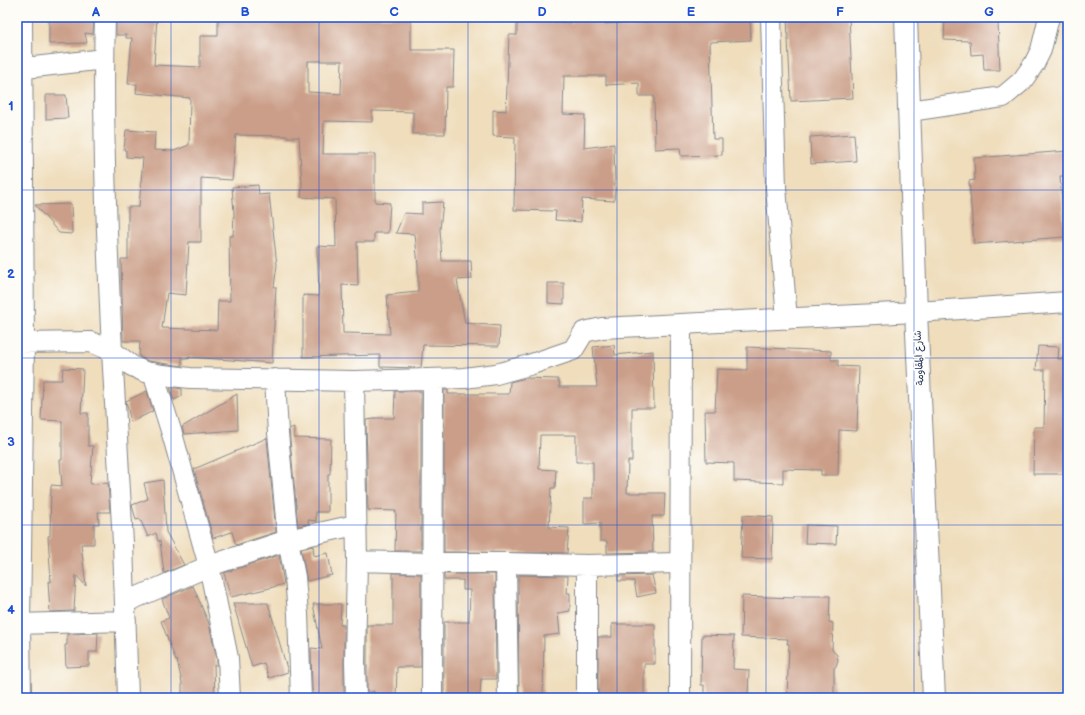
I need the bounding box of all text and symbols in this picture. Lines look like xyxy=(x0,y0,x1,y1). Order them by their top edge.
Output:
text: A xyxy=(91,4,100,20)
text: B xyxy=(240,4,250,20)
text: C xyxy=(389,4,399,20)
text: D xyxy=(537,4,547,20)
text: E xyxy=(687,4,696,20)
text: F xyxy=(836,4,844,20)
text: G xyxy=(984,4,994,20)
text: 1 xyxy=(8,98,14,114)
text: 2 xyxy=(7,266,15,282)
street label: شارع المقاومة xyxy=(912,330,927,386)
text: 3 xyxy=(7,434,15,450)
text: 4 xyxy=(7,602,15,618)

